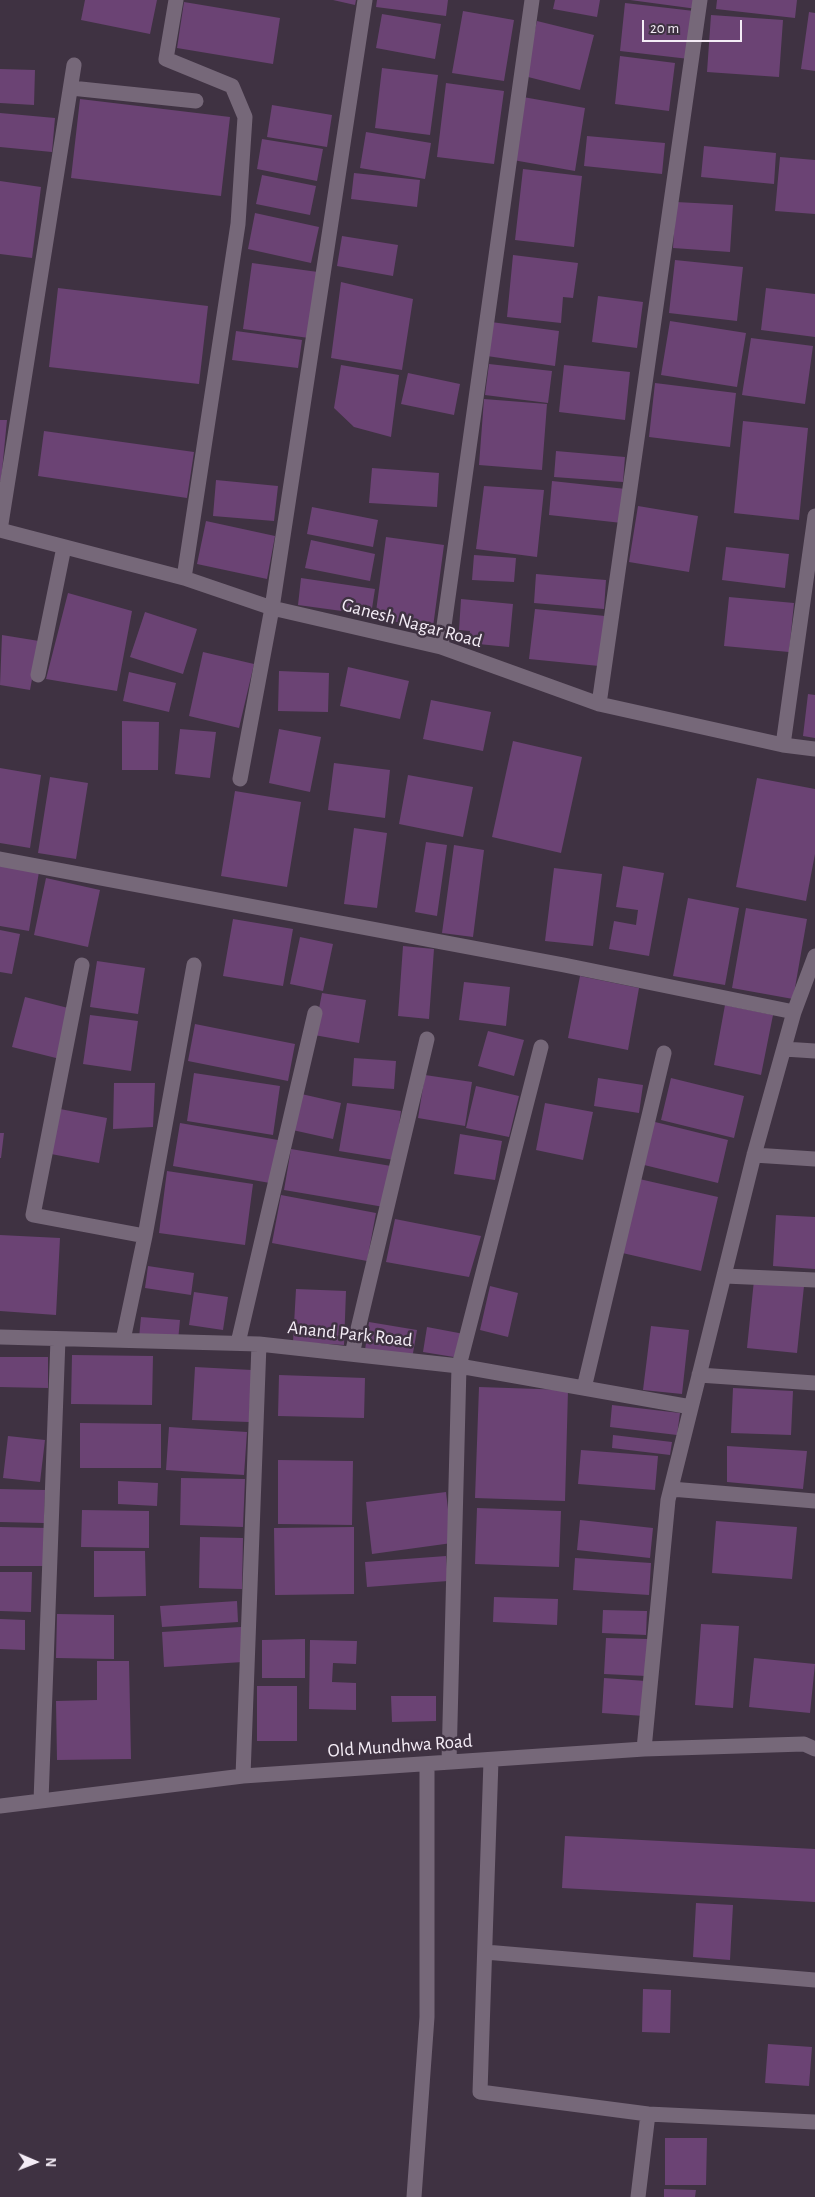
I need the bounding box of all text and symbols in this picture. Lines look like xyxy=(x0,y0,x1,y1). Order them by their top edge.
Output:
scale bar xyxy=(645,10,745,42)
text: 20 m xyxy=(650,21,679,36)
street label: Ganesh Nagar Road xyxy=(339,593,485,653)
street label: Anand Park Road xyxy=(286,1316,414,1352)
street label: Old Mundhwa Road xyxy=(327,1730,473,1762)
north arrow xyxy=(10,2137,60,2187)
text: N xyxy=(43,2157,57,2167)

